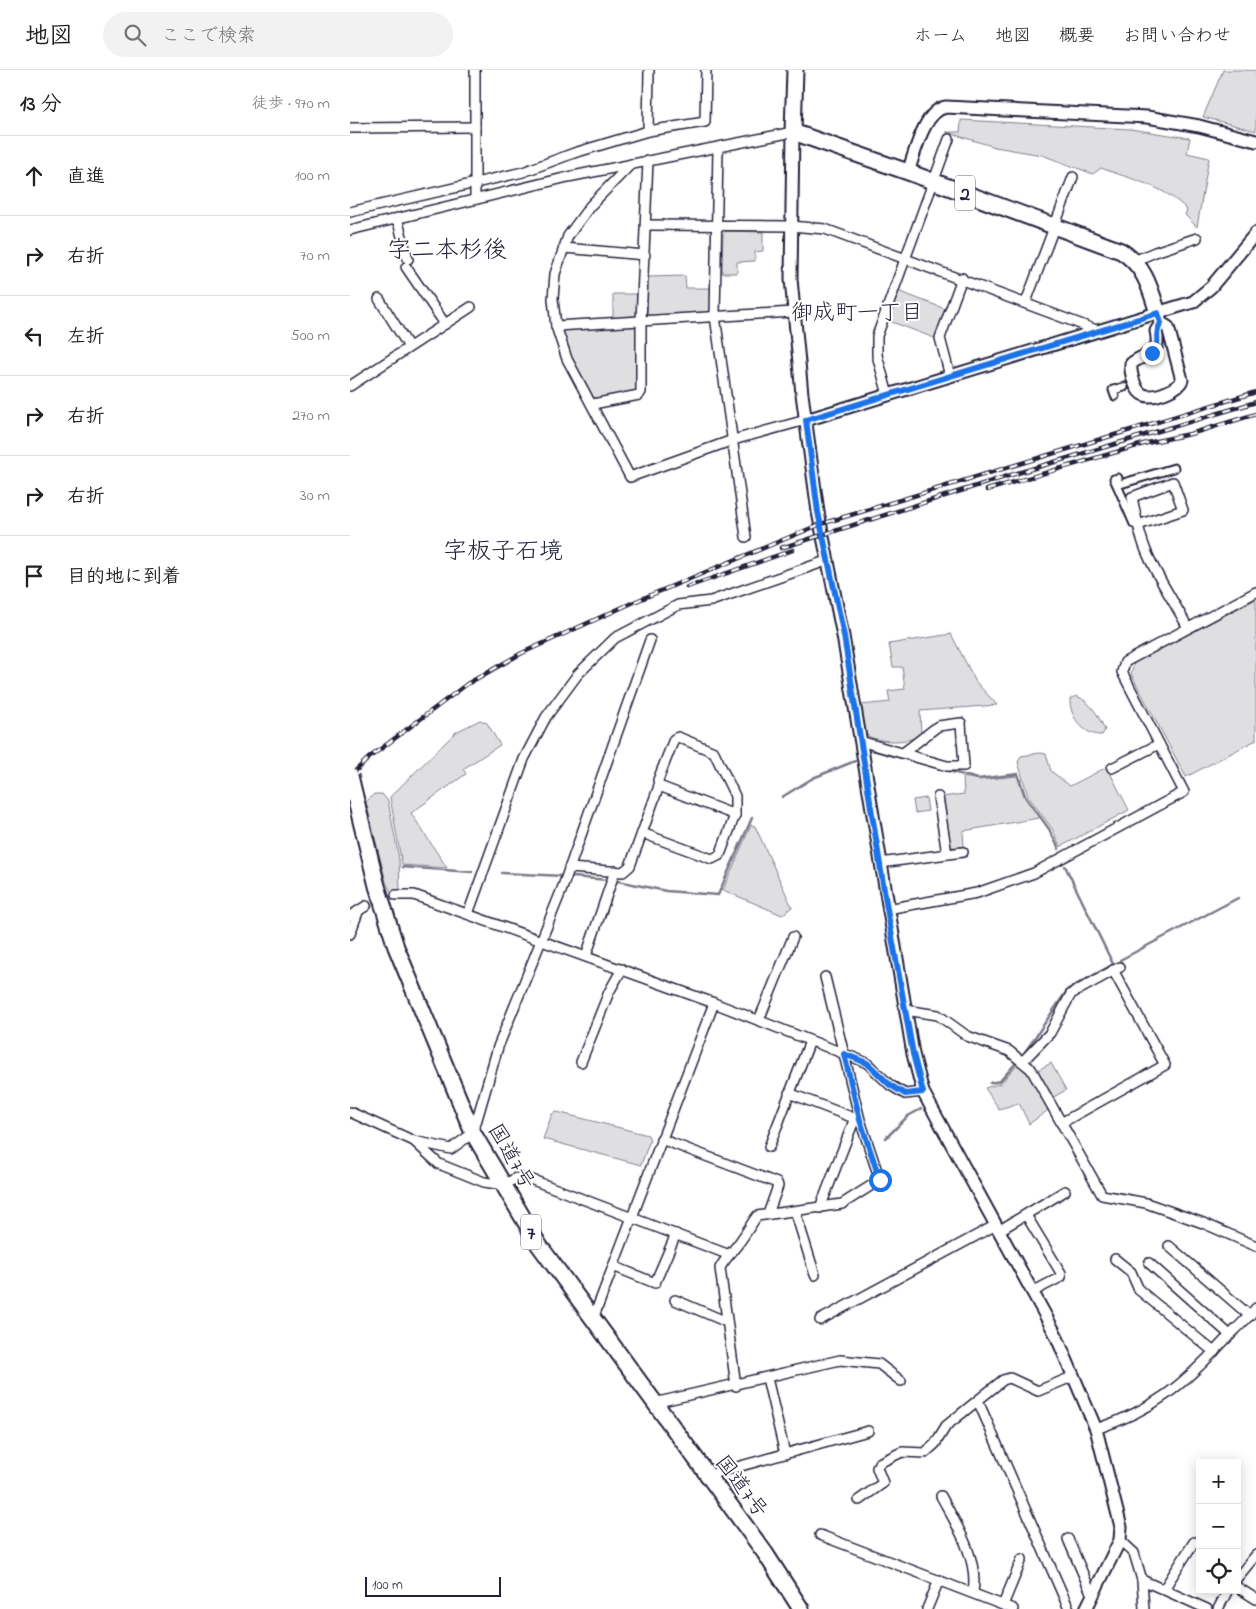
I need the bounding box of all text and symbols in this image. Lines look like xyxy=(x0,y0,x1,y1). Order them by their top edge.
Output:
search box xyxy=(103,12,453,57)
text: 地図 xyxy=(25,20,73,55)
icon: search xyxy=(121,21,149,49)
text: ここで検索 xyxy=(161,23,256,50)
text: ホーム xyxy=(914,24,967,50)
text: 地図 xyxy=(995,24,1031,50)
text: 概要 xyxy=(1059,24,1095,50)
text: お問い合わせ xyxy=(1123,24,1231,50)
text: 13 分 xyxy=(20,90,62,120)
text: 徒歩 · 970 m xyxy=(252,92,330,116)
icon: ahead xyxy=(20,162,48,190)
text: 直進 xyxy=(67,164,105,191)
text: 100 m xyxy=(295,164,330,188)
road number: 2 xyxy=(955,176,975,210)
district label: 字二本杉後 xyxy=(387,234,507,269)
icon: right xyxy=(20,242,48,270)
text: 右折 xyxy=(67,244,105,271)
text: 70 m xyxy=(300,244,330,268)
district label: 御成町一丁目 xyxy=(791,298,923,330)
icon: left xyxy=(20,322,48,350)
text: 左折 xyxy=(67,324,105,351)
text: 500 m xyxy=(291,324,330,348)
route end xyxy=(1141,342,1164,365)
icon: right xyxy=(20,402,48,430)
text: 右折 xyxy=(67,404,105,431)
text: 270 m xyxy=(292,404,330,428)
icon: right xyxy=(20,482,48,510)
text: 右折 xyxy=(67,484,105,511)
text: 30 m xyxy=(300,484,330,508)
district label: 字板子石境 xyxy=(443,535,563,570)
icon: arrive xyxy=(20,562,48,590)
text: 目的地に到着 xyxy=(67,564,181,591)
street label: 国道7号 xyxy=(479,1118,541,1196)
route start xyxy=(869,1169,892,1192)
road number: 7 xyxy=(521,1214,541,1250)
street label: 国道7号 xyxy=(707,1450,774,1525)
map controls xyxy=(1196,1459,1241,1594)
button: + xyxy=(1196,1459,1241,1504)
button: − xyxy=(1196,1504,1241,1549)
button: locate xyxy=(1196,1549,1241,1594)
scale bar xyxy=(365,1574,501,1597)
text: 100 m xyxy=(372,1575,403,1596)

